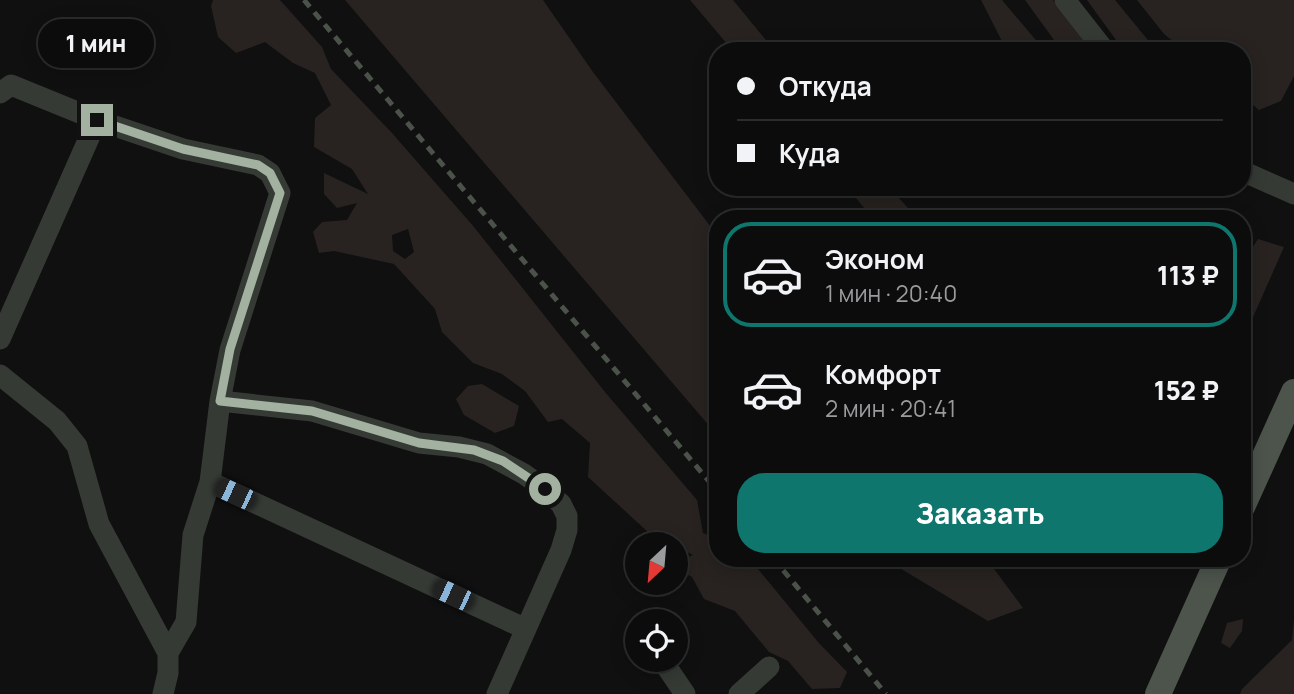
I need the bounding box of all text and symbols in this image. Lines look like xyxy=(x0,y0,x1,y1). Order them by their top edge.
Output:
callout: 1 мин xyxy=(39,18,155,68)
text: 1 мин xyxy=(66,27,126,59)
text: Откуда xyxy=(779,68,872,104)
route end xyxy=(81,104,113,136)
text: Куда xyxy=(779,135,840,171)
text: Эконом xyxy=(825,241,925,277)
icon: car xyxy=(741,243,804,306)
text: 113 ₽ xyxy=(1157,257,1219,293)
text: 1 мин · 20:40 xyxy=(825,277,957,309)
text: Комфорт xyxy=(825,356,941,392)
icon: car xyxy=(741,358,804,421)
text: 152 ₽ xyxy=(1154,372,1219,408)
text: 2 мин · 20:41 xyxy=(825,392,956,424)
route start xyxy=(529,473,561,505)
button: Заказать xyxy=(737,473,1223,553)
car xyxy=(212,476,259,512)
north arrow xyxy=(625,532,688,595)
map controls xyxy=(625,532,688,672)
car xyxy=(430,577,477,613)
button: locate xyxy=(625,609,688,672)

